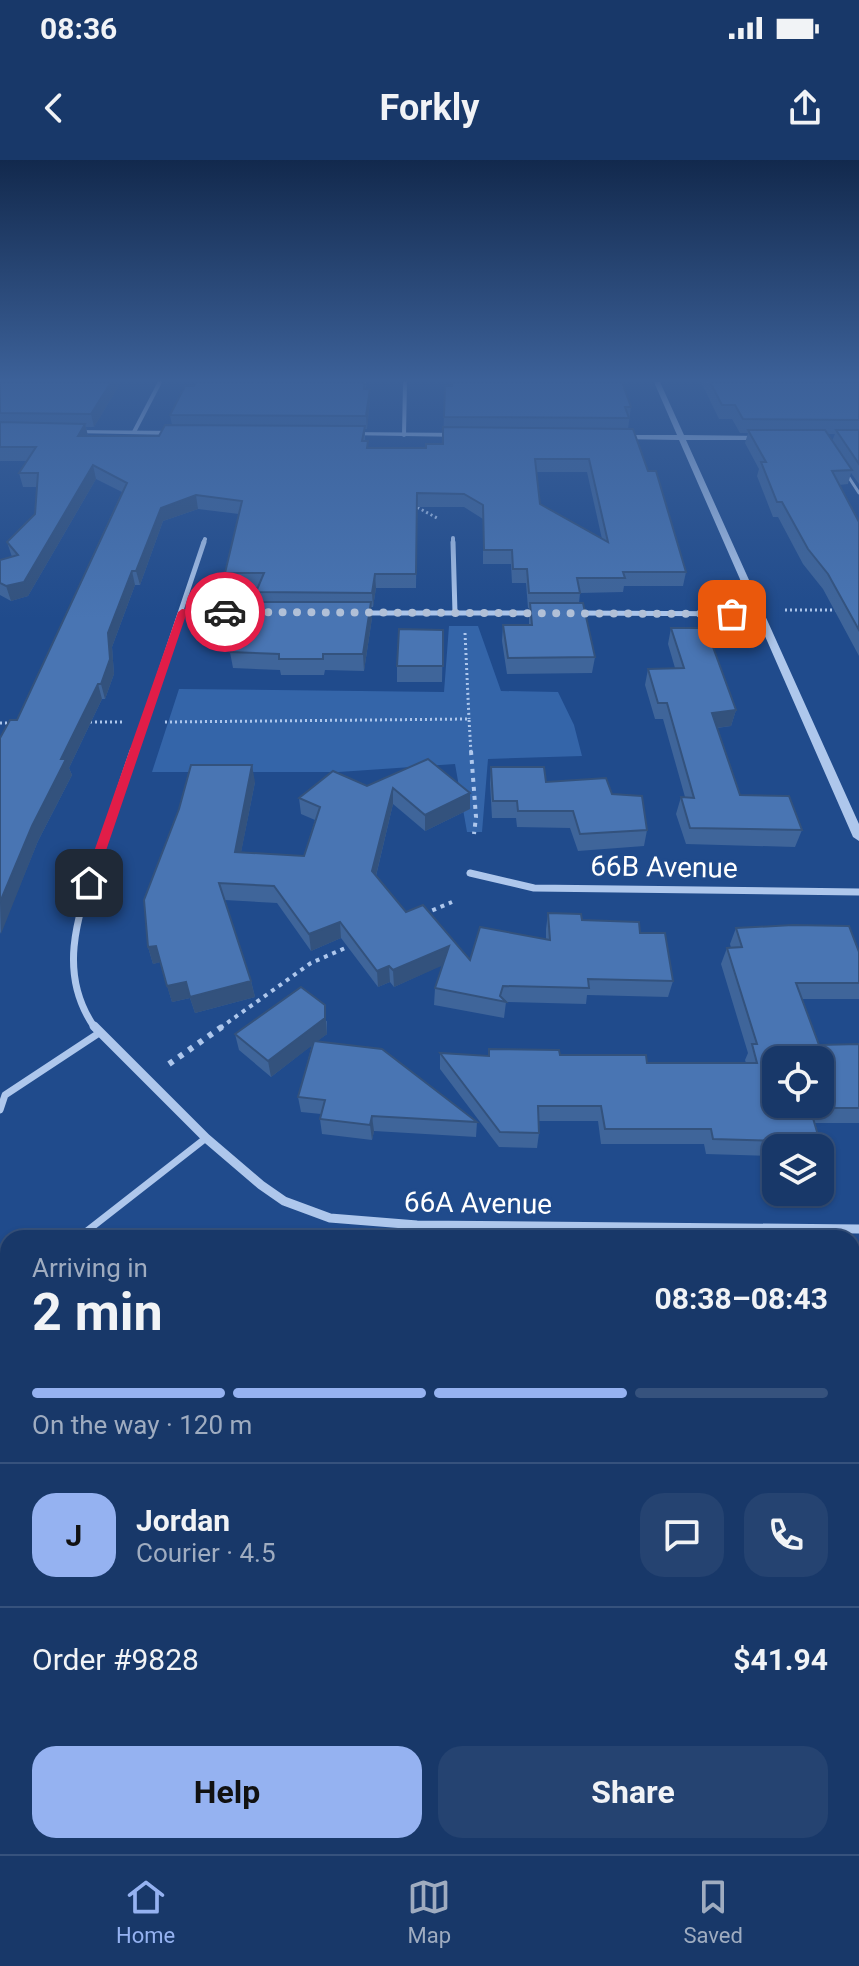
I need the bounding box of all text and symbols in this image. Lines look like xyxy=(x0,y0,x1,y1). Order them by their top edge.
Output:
text: 08:36 xyxy=(40,11,117,46)
icon: back xyxy=(32,86,76,130)
icon: share xyxy=(783,86,827,130)
text: Forkly xyxy=(380,87,479,129)
courier xyxy=(185,572,265,652)
pin xyxy=(698,580,766,648)
icon: car xyxy=(203,590,247,634)
icon: bag xyxy=(710,592,754,636)
pin xyxy=(55,849,123,917)
street label: 66B Avenue xyxy=(590,849,738,885)
icon: home xyxy=(67,861,111,905)
map controls xyxy=(762,1046,834,1206)
button: locate xyxy=(762,1046,834,1118)
button: layers xyxy=(762,1134,834,1206)
street label: 66A Avenue xyxy=(404,1185,552,1221)
text: Arriving in xyxy=(32,1253,148,1283)
text: 08:38–08:43 xyxy=(654,1281,828,1316)
text: 2 min xyxy=(32,1282,163,1343)
text: On the way · 120 m xyxy=(32,1410,252,1440)
button: chat xyxy=(640,1493,724,1577)
button: phone xyxy=(744,1493,828,1577)
text: Jordan xyxy=(136,1503,230,1538)
text: J xyxy=(66,1518,82,1553)
text: Courier · 4.5 xyxy=(136,1538,276,1568)
text: Order #9828 xyxy=(32,1642,199,1677)
text: $41.94 xyxy=(733,1642,828,1677)
button: Help xyxy=(32,1746,422,1838)
button: Share xyxy=(438,1746,828,1838)
tab: Home xyxy=(116,1875,175,1948)
tab: Map xyxy=(407,1875,451,1948)
tab: Saved xyxy=(683,1875,743,1948)

